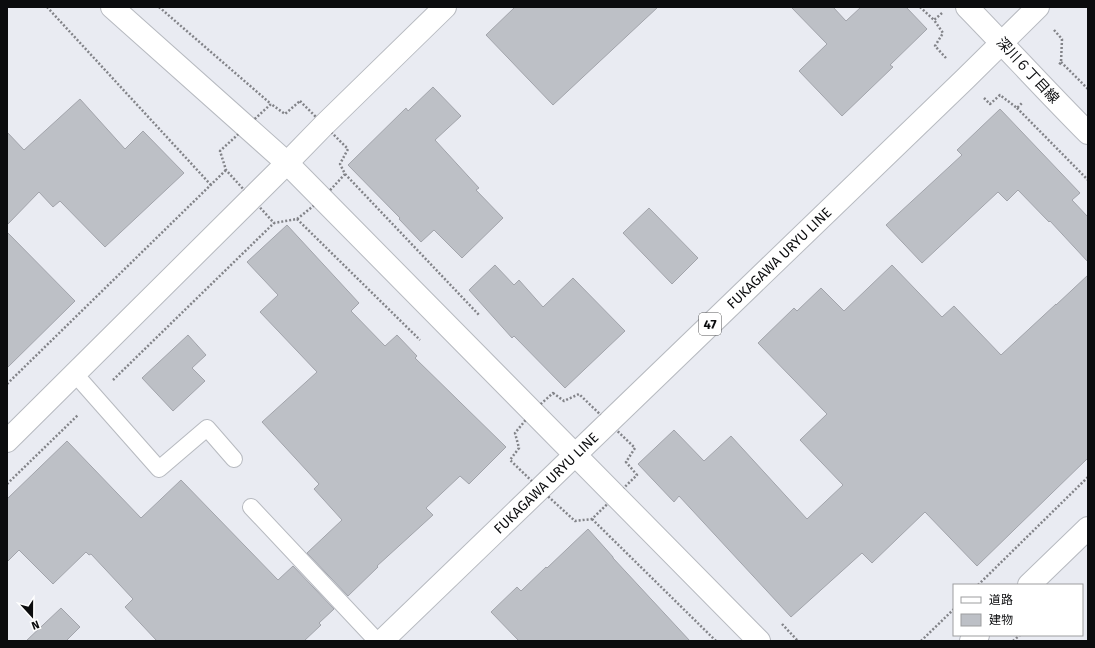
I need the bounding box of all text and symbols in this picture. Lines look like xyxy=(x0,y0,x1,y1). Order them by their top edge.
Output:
street label: 深川６丁目線 xyxy=(993,34,1062,107)
street label: FUKAGAWA URYU LINE xyxy=(724,204,835,313)
road number: 47 xyxy=(699,313,721,335)
street label: FUKAGAWA URYU LINE xyxy=(491,429,602,538)
legend xyxy=(953,584,1083,636)
text: 道路 xyxy=(989,593,1013,607)
north arrow xyxy=(12,596,52,636)
text: 建物 xyxy=(989,613,1013,627)
text: N xyxy=(30,617,41,632)

